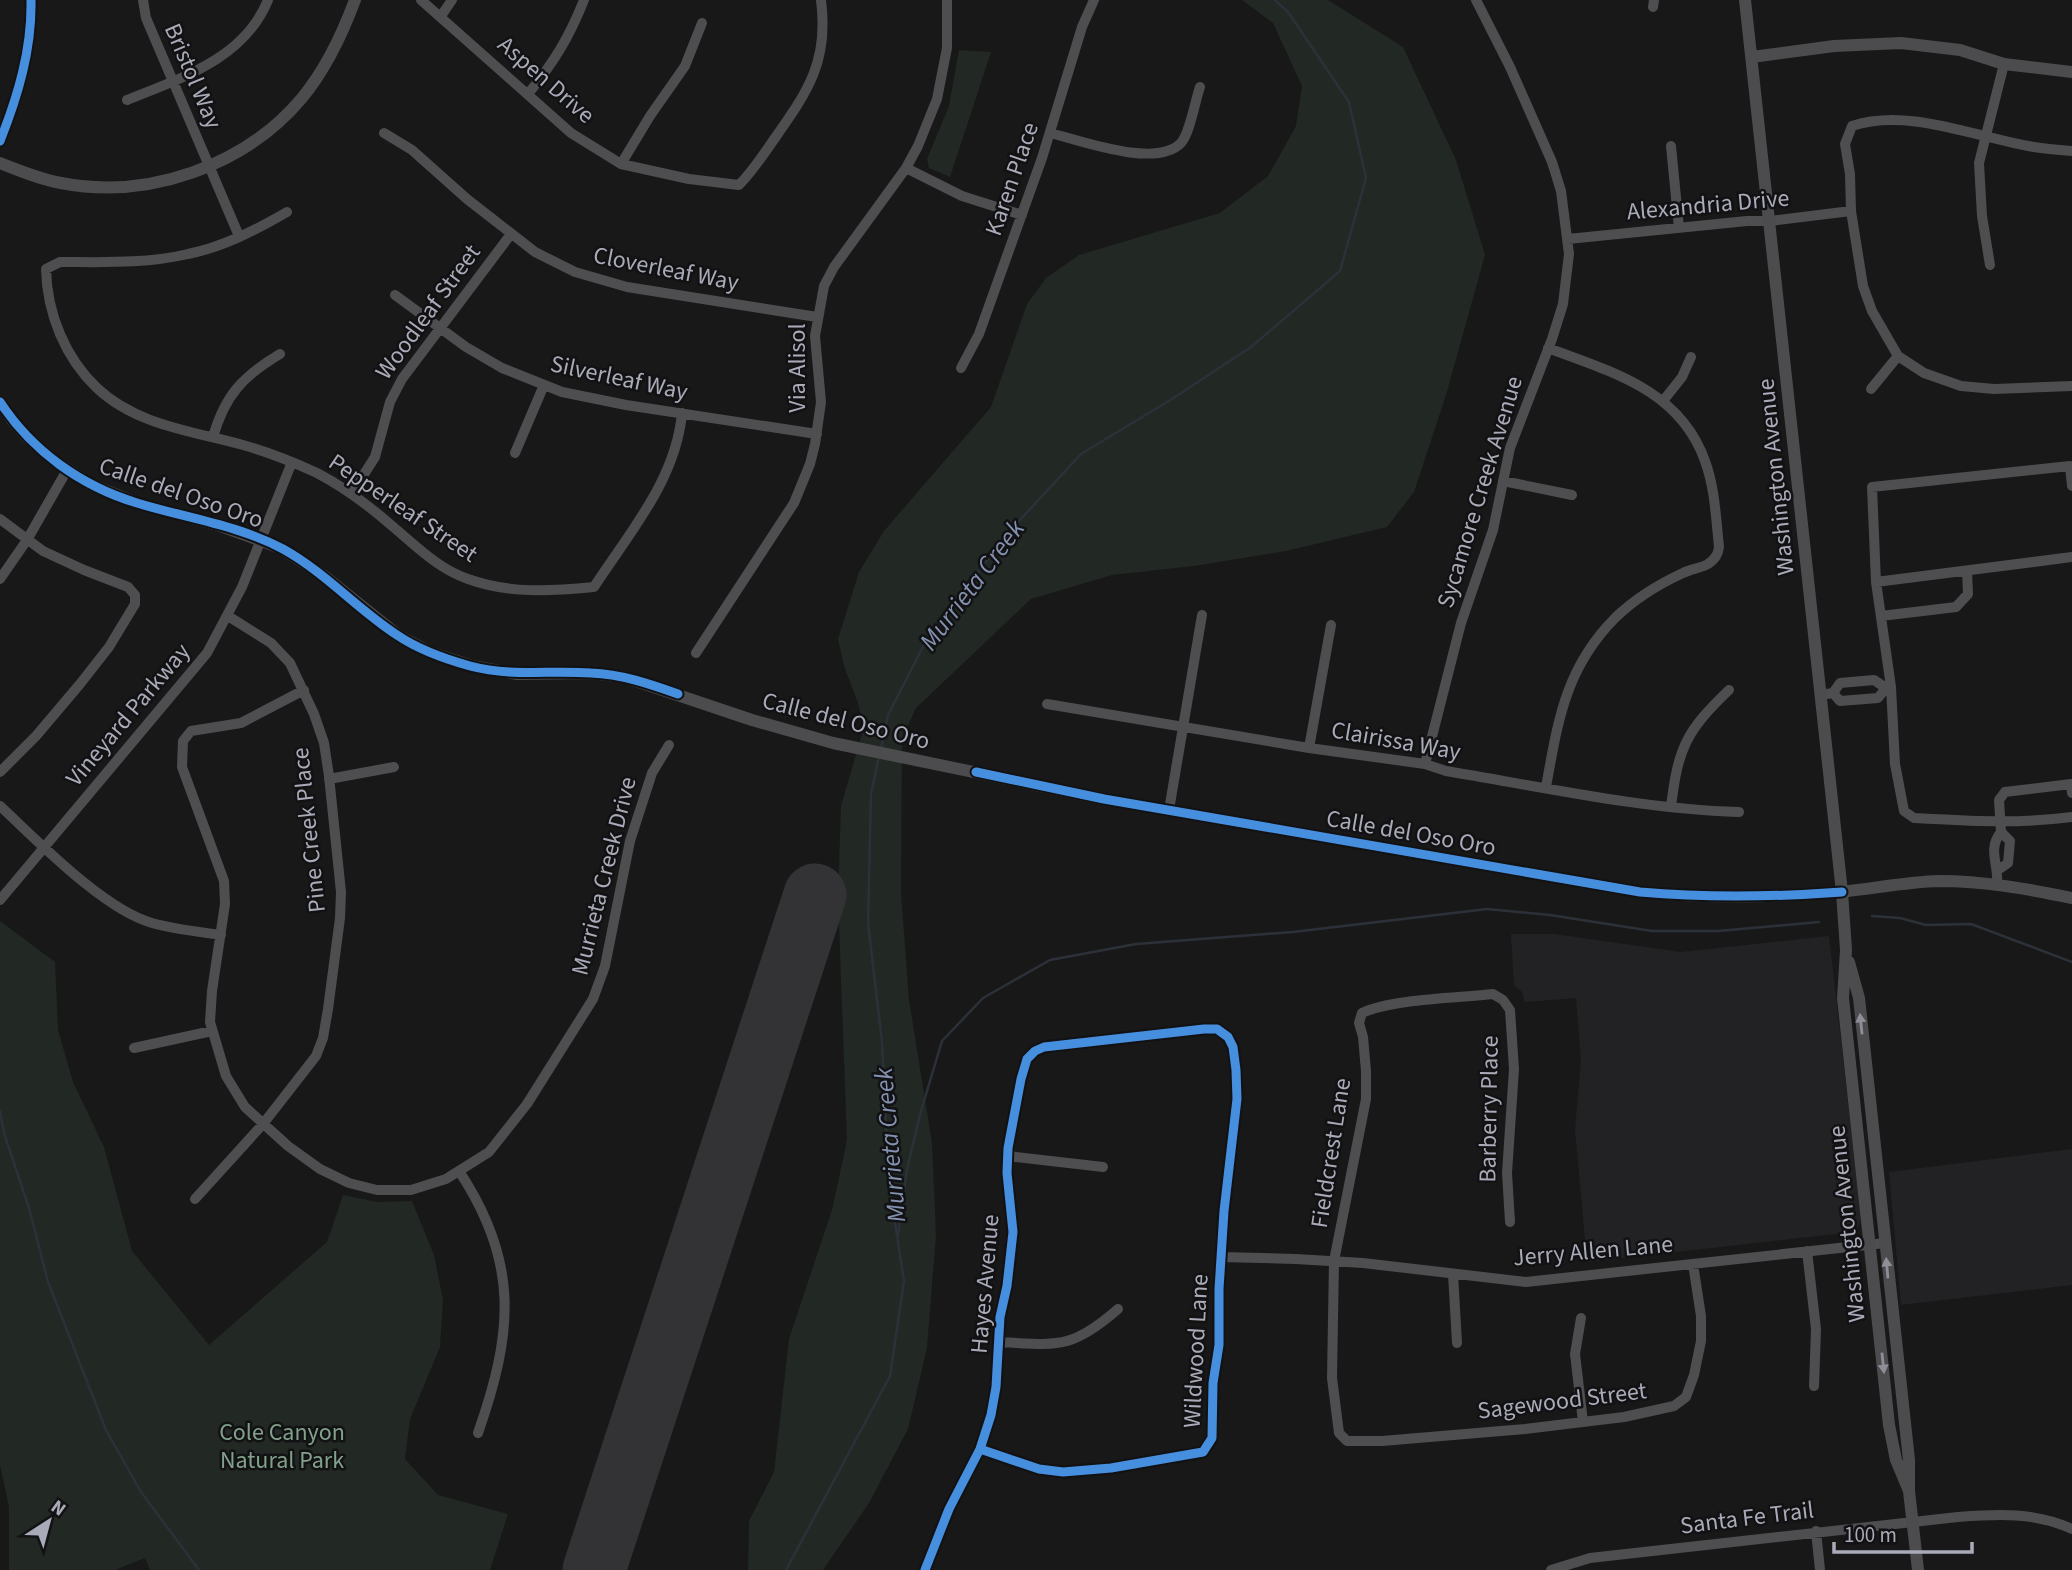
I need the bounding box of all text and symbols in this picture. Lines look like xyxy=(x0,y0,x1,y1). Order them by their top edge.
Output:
street label: Bristol Way xyxy=(155,18,231,134)
street label: Aspen Drive xyxy=(490,28,602,132)
street label: Karen Place xyxy=(976,117,1048,241)
street label: Alexandria Drive xyxy=(1625,180,1791,230)
street label: Woodleaf Street xyxy=(367,237,489,387)
street label: Cloverleaf Way xyxy=(590,238,742,300)
street label: Via Alisol xyxy=(780,323,815,413)
street label: Silverleaf Way xyxy=(547,346,691,410)
street label: Sycamore Creek Avenue xyxy=(1428,372,1532,612)
street label: Washington Avenue xyxy=(1748,377,1804,577)
street label: Pepperleaf Street xyxy=(321,445,485,571)
street label: Calle del Oso Oro xyxy=(94,448,268,538)
water label: Murrieta Creek xyxy=(910,511,1034,658)
street label: Vineyard Parkway xyxy=(58,636,198,794)
street label: Calle del Oso Oro xyxy=(758,683,934,759)
street label: Clairissa Way xyxy=(1329,712,1463,770)
street label: Pine Creek Place xyxy=(283,746,335,914)
street label: Murrieta Creek Drive xyxy=(562,773,646,979)
street label: Calle del Oso Oro xyxy=(1323,801,1499,865)
one-way arrow xyxy=(1856,1013,1867,1035)
street label: Barberry Place xyxy=(1470,1035,1508,1183)
water label: Murrieta Creek xyxy=(865,1065,915,1224)
street label: Fieldcrest Lane xyxy=(1302,1076,1360,1230)
street label: Washington Avenue xyxy=(1819,1124,1875,1324)
street label: Hayes Avenue xyxy=(961,1213,1009,1355)
street label: Jerry Allen Lane xyxy=(1511,1227,1675,1275)
one-way arrow xyxy=(1881,1256,1892,1278)
street label: Wildwood Lane xyxy=(1174,1273,1218,1429)
one-way arrow xyxy=(1877,1353,1888,1375)
street label: Sagewood Street xyxy=(1475,1373,1649,1429)
park label: Cole Canyon Natural Park xyxy=(219,1415,345,1478)
north arrow xyxy=(14,1486,84,1556)
street label: Santa Fe Trail xyxy=(1678,1492,1816,1544)
text: N xyxy=(45,1494,71,1523)
scale bar xyxy=(1834,1510,1972,1554)
text: 100 m xyxy=(1844,1520,1897,1550)

